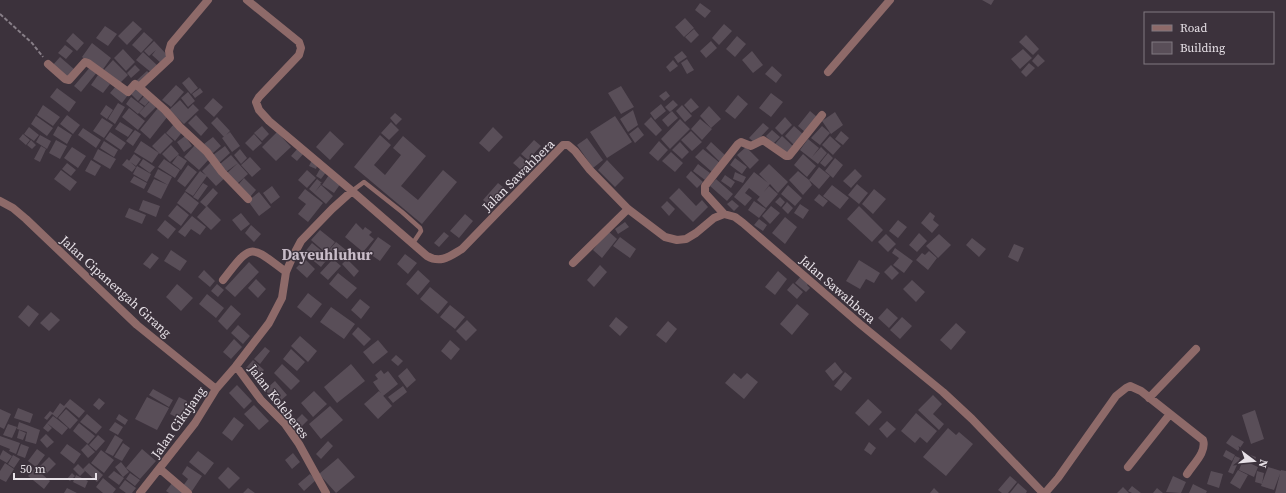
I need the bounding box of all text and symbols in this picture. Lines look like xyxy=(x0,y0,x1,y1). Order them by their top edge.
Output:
legend xyxy=(1144,12,1274,64)
text: Road xyxy=(1180,20,1207,36)
text: Building xyxy=(1180,40,1225,56)
street label: Jalan Sawahbera xyxy=(478,135,558,216)
street label: Jalan Cipanengah Girang xyxy=(56,231,175,341)
district label: Dayeuhluhur xyxy=(281,244,373,265)
street label: Jalan Sawahbera xyxy=(795,251,880,327)
street label: Jalan Koleberes xyxy=(244,360,313,442)
street label: Jalan Cikujang xyxy=(147,383,210,462)
north arrow xyxy=(1234,441,1274,481)
scale bar xyxy=(14,455,96,481)
text: N xyxy=(1255,458,1271,470)
text: 50 m xyxy=(20,461,46,477)

